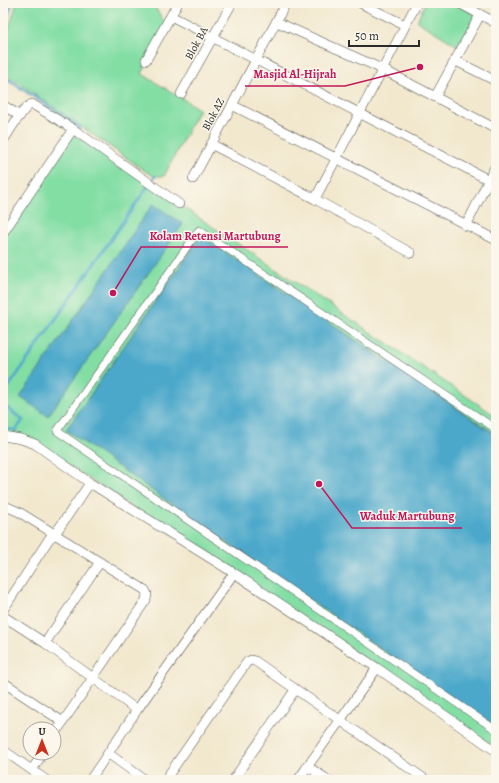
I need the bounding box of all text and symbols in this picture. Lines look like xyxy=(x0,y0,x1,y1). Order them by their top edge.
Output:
scale bar xyxy=(349,22,419,48)
street label: Blok BA xyxy=(181,24,212,62)
text: 50 m xyxy=(355,28,379,44)
callout: Masjid Al-Hijrah xyxy=(245,62,345,86)
text: Masjid Al-Hijrah xyxy=(253,66,337,82)
street label: Blok AZ xyxy=(199,95,228,133)
callout: Kolam Retensi Martubung xyxy=(141,223,288,247)
text: Kolam Retensi Martubung xyxy=(149,228,281,244)
callout: Waduk Martubung xyxy=(352,504,462,528)
text: Waduk Martubung xyxy=(359,508,455,524)
north arrow xyxy=(22,721,62,761)
text: U xyxy=(38,724,46,739)

